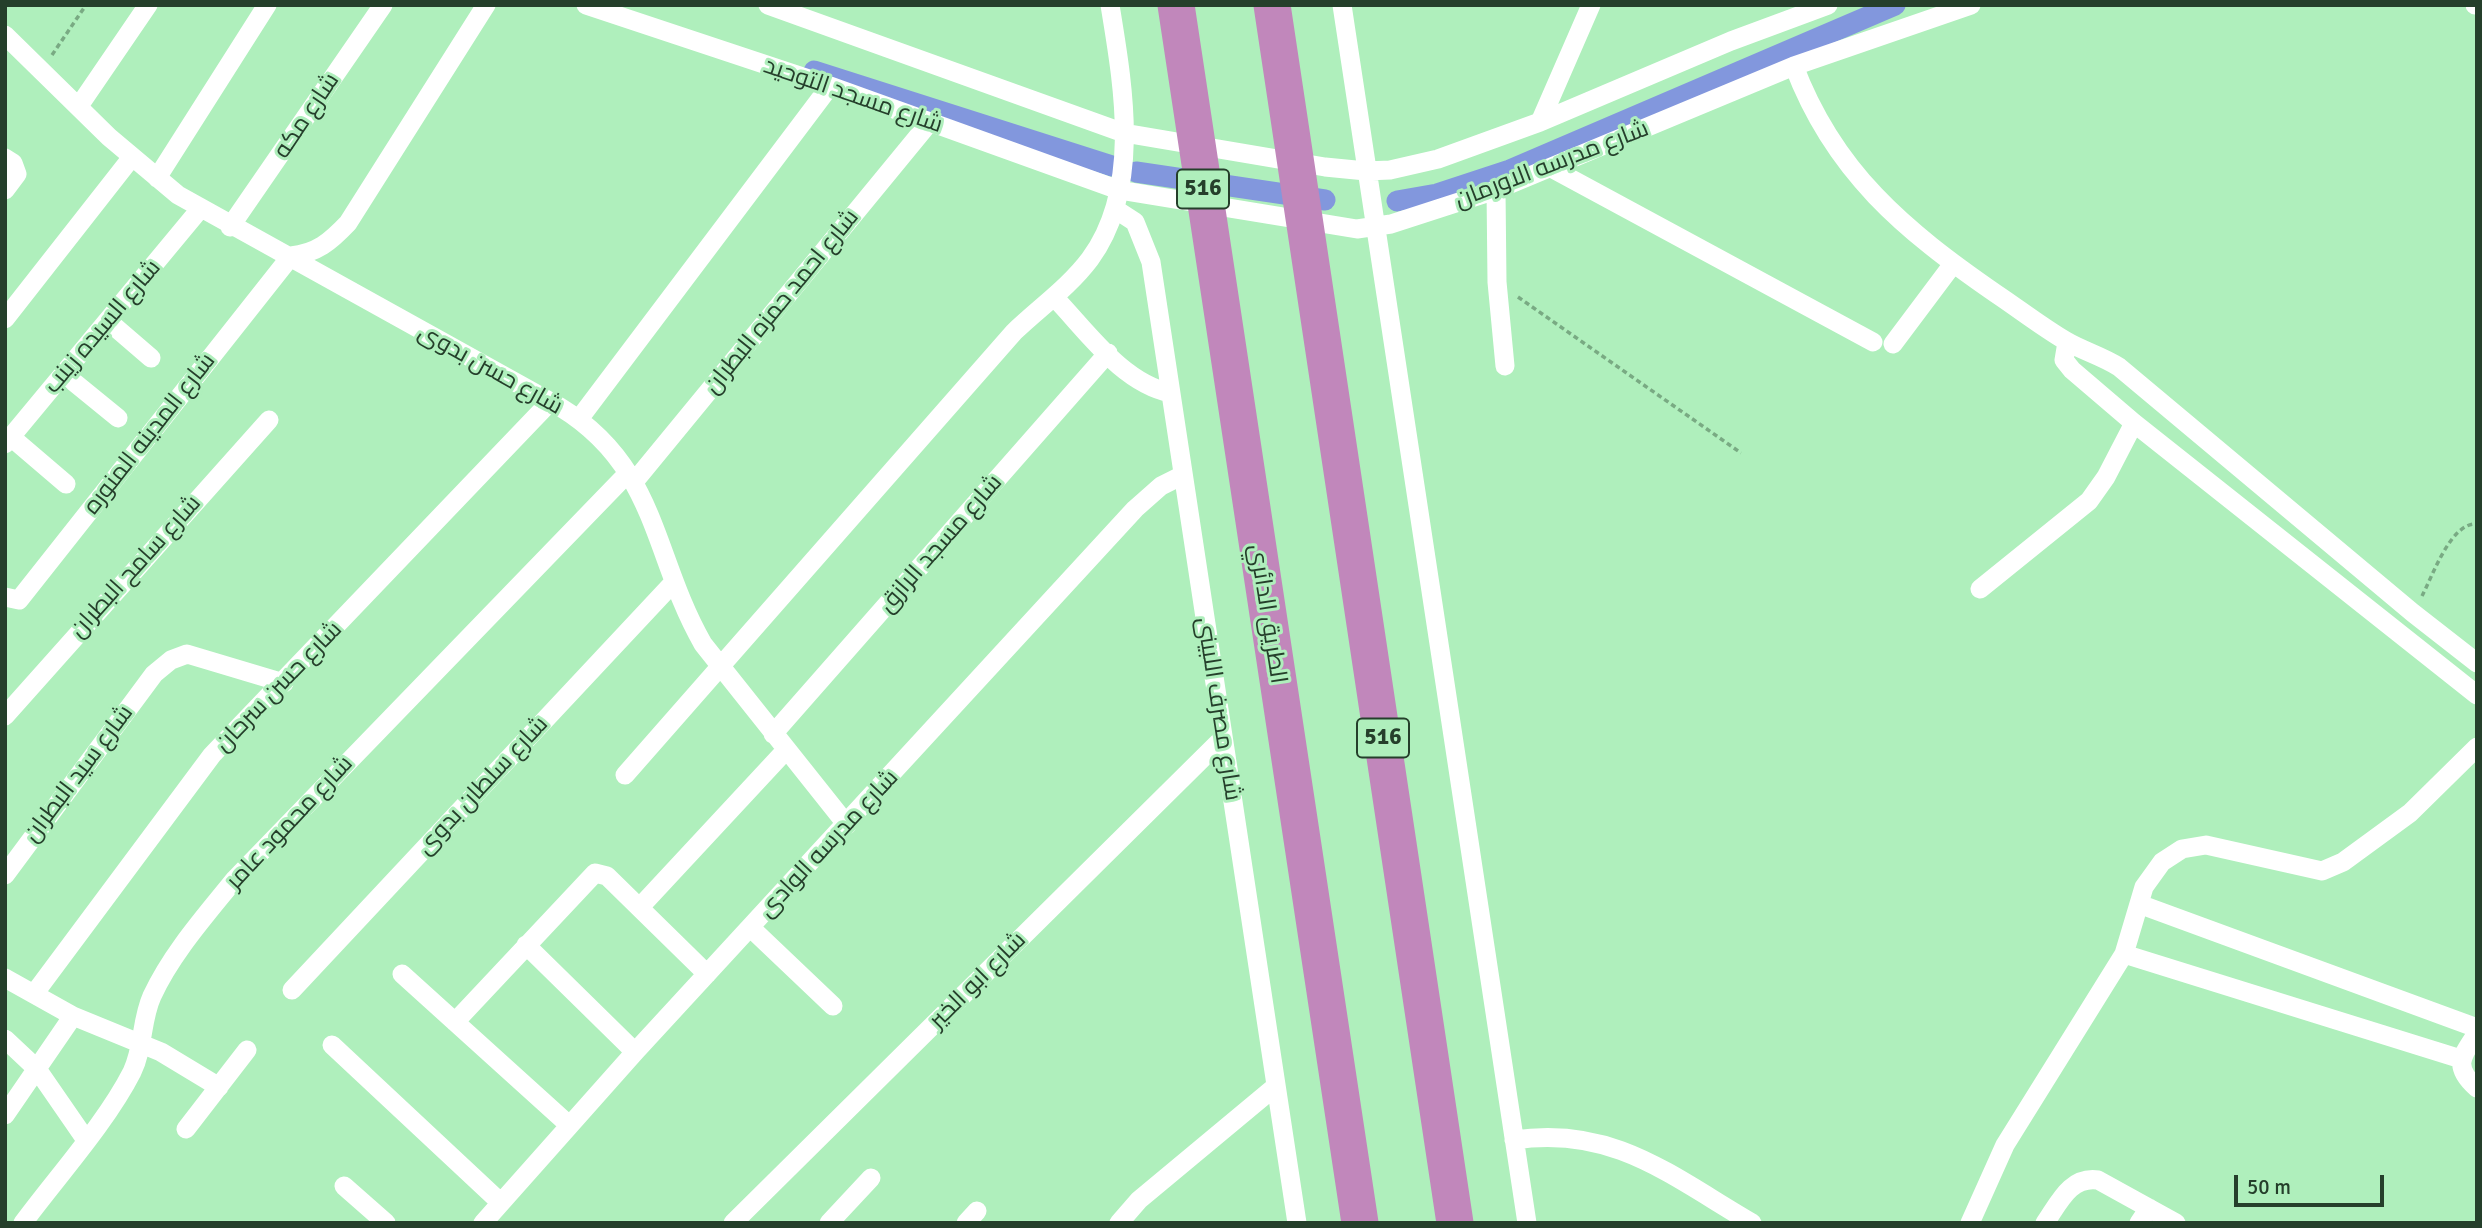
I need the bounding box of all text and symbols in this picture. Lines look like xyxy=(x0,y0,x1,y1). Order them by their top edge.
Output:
street label: شارع مسجد التوحيد xyxy=(760,52,946,140)
street label: شارع مكه xyxy=(268,68,346,164)
street label: شارع مدرسه الاورمان xyxy=(1451,115,1653,215)
road number: 516 xyxy=(1177,170,1229,208)
street label: شارع احمد حمزه البطران xyxy=(699,204,865,400)
street label: شارع السيده زينب xyxy=(39,254,167,400)
street label: شارع حسن بدوى xyxy=(413,318,567,422)
street label: شارع المدينه المنوره xyxy=(78,348,222,520)
street label: شارع مسجد الرازق xyxy=(873,469,1009,619)
street label: شارع سامح البطران xyxy=(64,490,208,644)
street label: الطريق الدائري xyxy=(1242,542,1292,686)
street label: شارع مصرف اللبينى xyxy=(1189,615,1247,803)
street label: شارع حسن سرحان xyxy=(209,616,349,758)
street label: شارع سيد البطران xyxy=(18,700,140,848)
street label: شارع سلطان بدوى xyxy=(411,711,555,861)
road number: 516 xyxy=(1357,718,1409,758)
street label: شارع محمود عامر xyxy=(221,750,359,896)
street label: شارع مدرسه الوادى xyxy=(753,764,905,924)
street label: شارع ابو الخير xyxy=(923,926,1033,1036)
scale bar xyxy=(2237,1162,2388,1206)
text: 50 m xyxy=(2247,1174,2291,1200)

